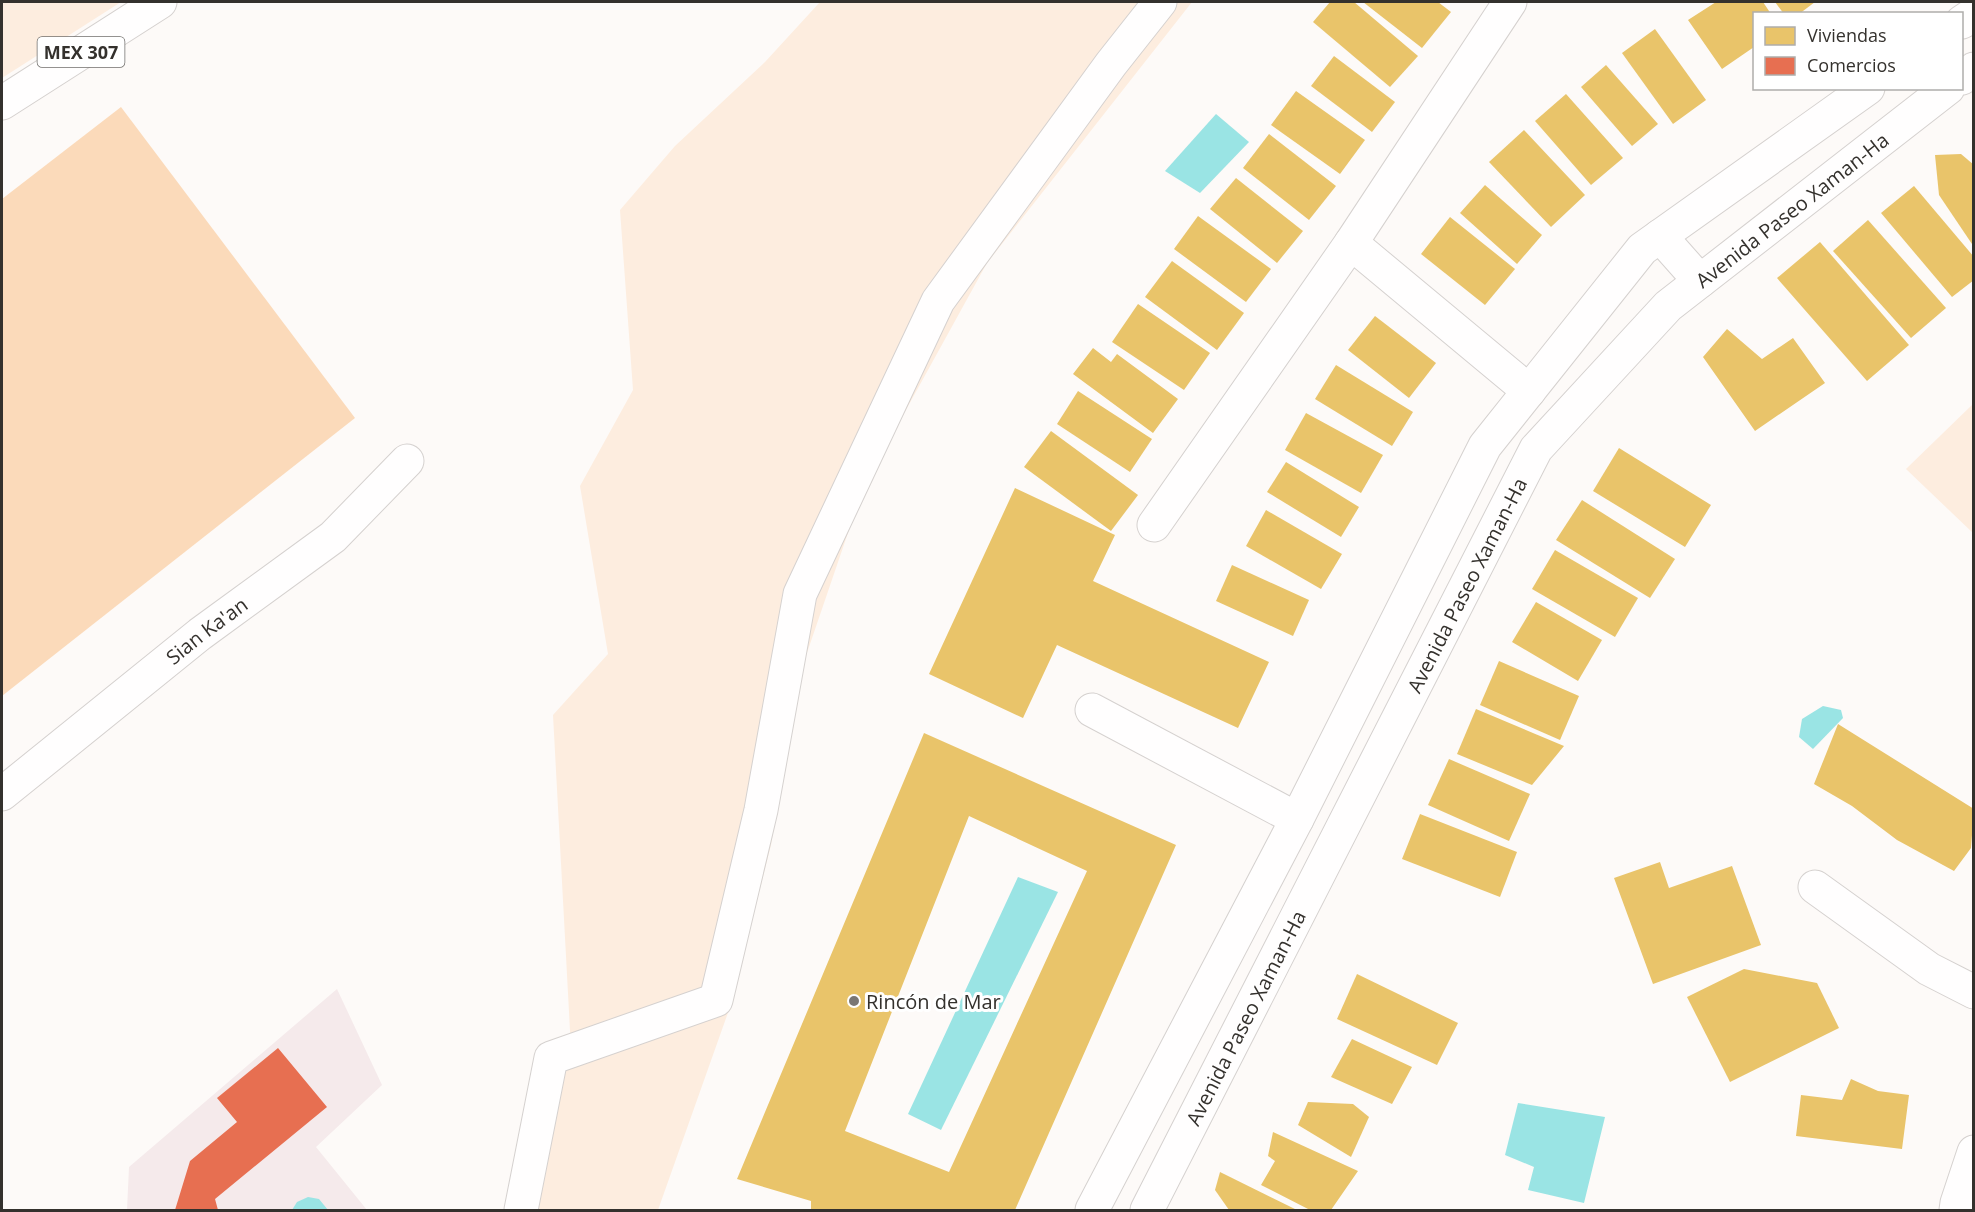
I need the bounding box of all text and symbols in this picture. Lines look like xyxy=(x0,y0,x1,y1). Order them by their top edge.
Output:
legend xyxy=(1753,12,1963,90)
text: Viviendas xyxy=(1807,23,1887,47)
road number: MEX 307 xyxy=(38,37,124,67)
text: Comercios xyxy=(1807,53,1896,77)
street label: Avenida Paseo Xaman-Ha xyxy=(1690,126,1894,293)
street label: Avenida Paseo Xaman-Ha xyxy=(1400,473,1533,697)
street label: Sian Ka'an xyxy=(160,590,253,670)
street label: Avenida Paseo Xaman-Ha xyxy=(1179,906,1311,1130)
place label: Rincón de Mar xyxy=(866,988,1001,1015)
marker: Rincón de Mar xyxy=(847,994,861,1008)

